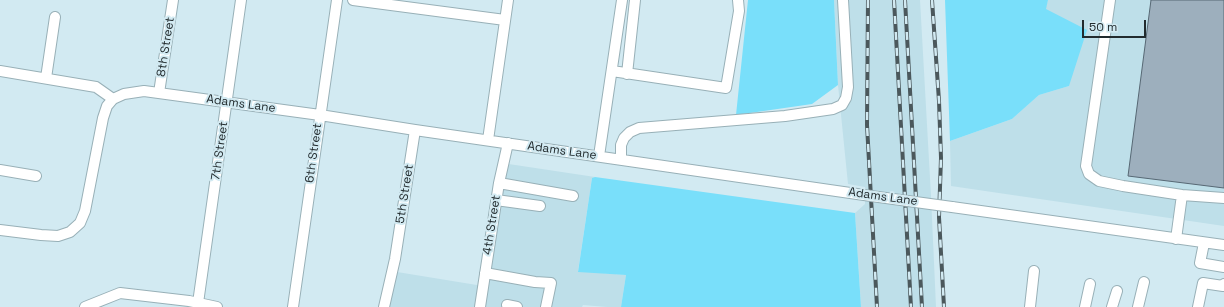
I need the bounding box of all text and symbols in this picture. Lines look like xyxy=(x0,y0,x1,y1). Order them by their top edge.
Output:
scale bar xyxy=(1084,12,1148,38)
street label: 8th Street xyxy=(154,16,178,78)
text: 50 m xyxy=(1089,19,1117,35)
street label: Adams Lane xyxy=(205,92,277,116)
street label: 7th Street xyxy=(209,121,231,181)
street label: 6th Street xyxy=(303,122,325,184)
street label: Adams Lane xyxy=(526,139,598,163)
street label: 5th Street xyxy=(393,163,417,225)
street label: Adams Lane xyxy=(847,185,919,209)
street label: 4th Street xyxy=(480,194,504,256)

